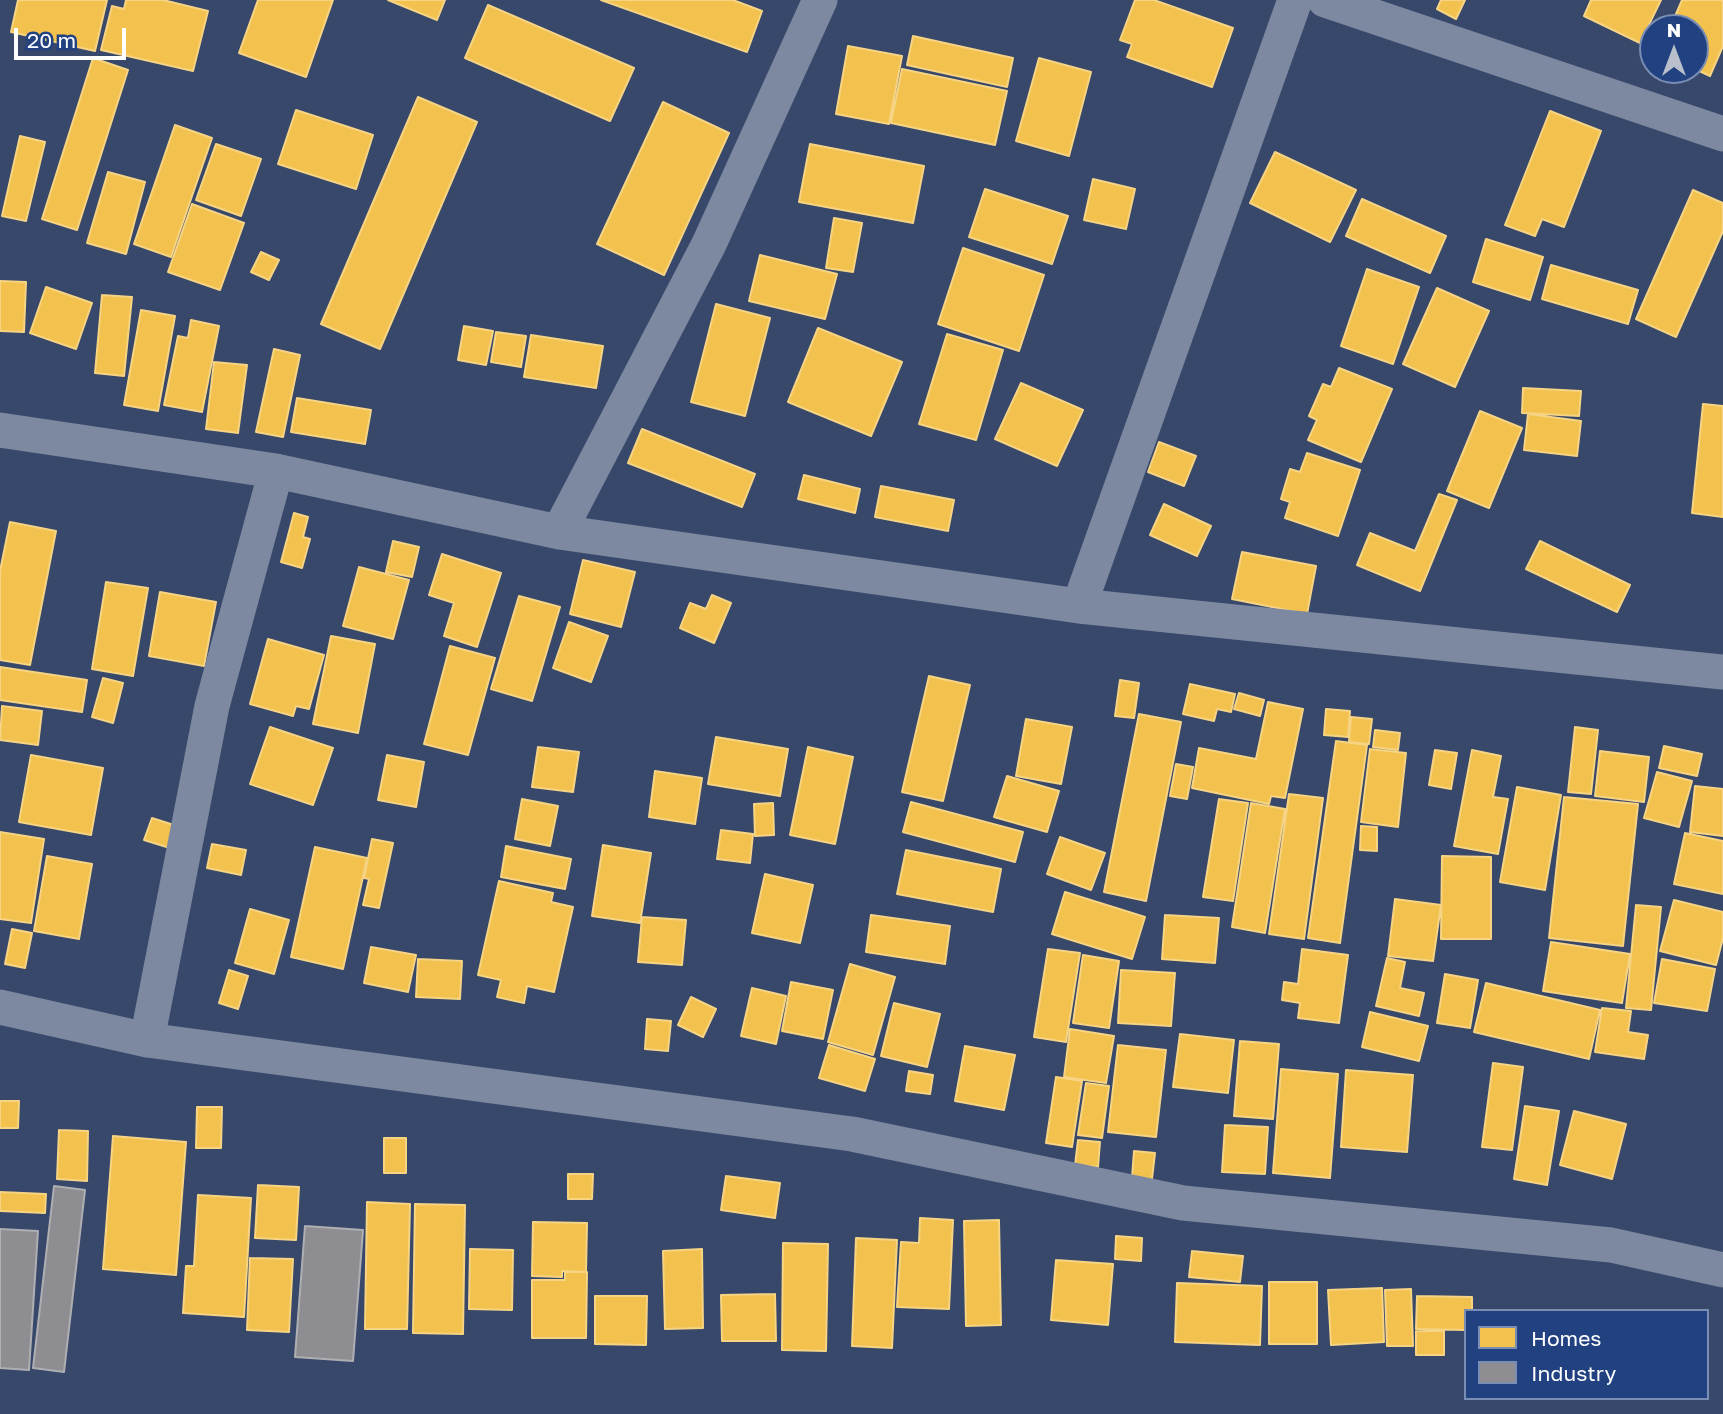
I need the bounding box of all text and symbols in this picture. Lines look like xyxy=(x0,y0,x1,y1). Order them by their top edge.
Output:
scale bar xyxy=(18,14,130,58)
north arrow xyxy=(1639,14,1709,84)
text: N xyxy=(1667,18,1681,41)
text: 20 m xyxy=(27,27,76,53)
legend xyxy=(1464,1309,1709,1400)
text: Homes xyxy=(1531,1325,1601,1351)
text: Industry xyxy=(1531,1360,1616,1386)

